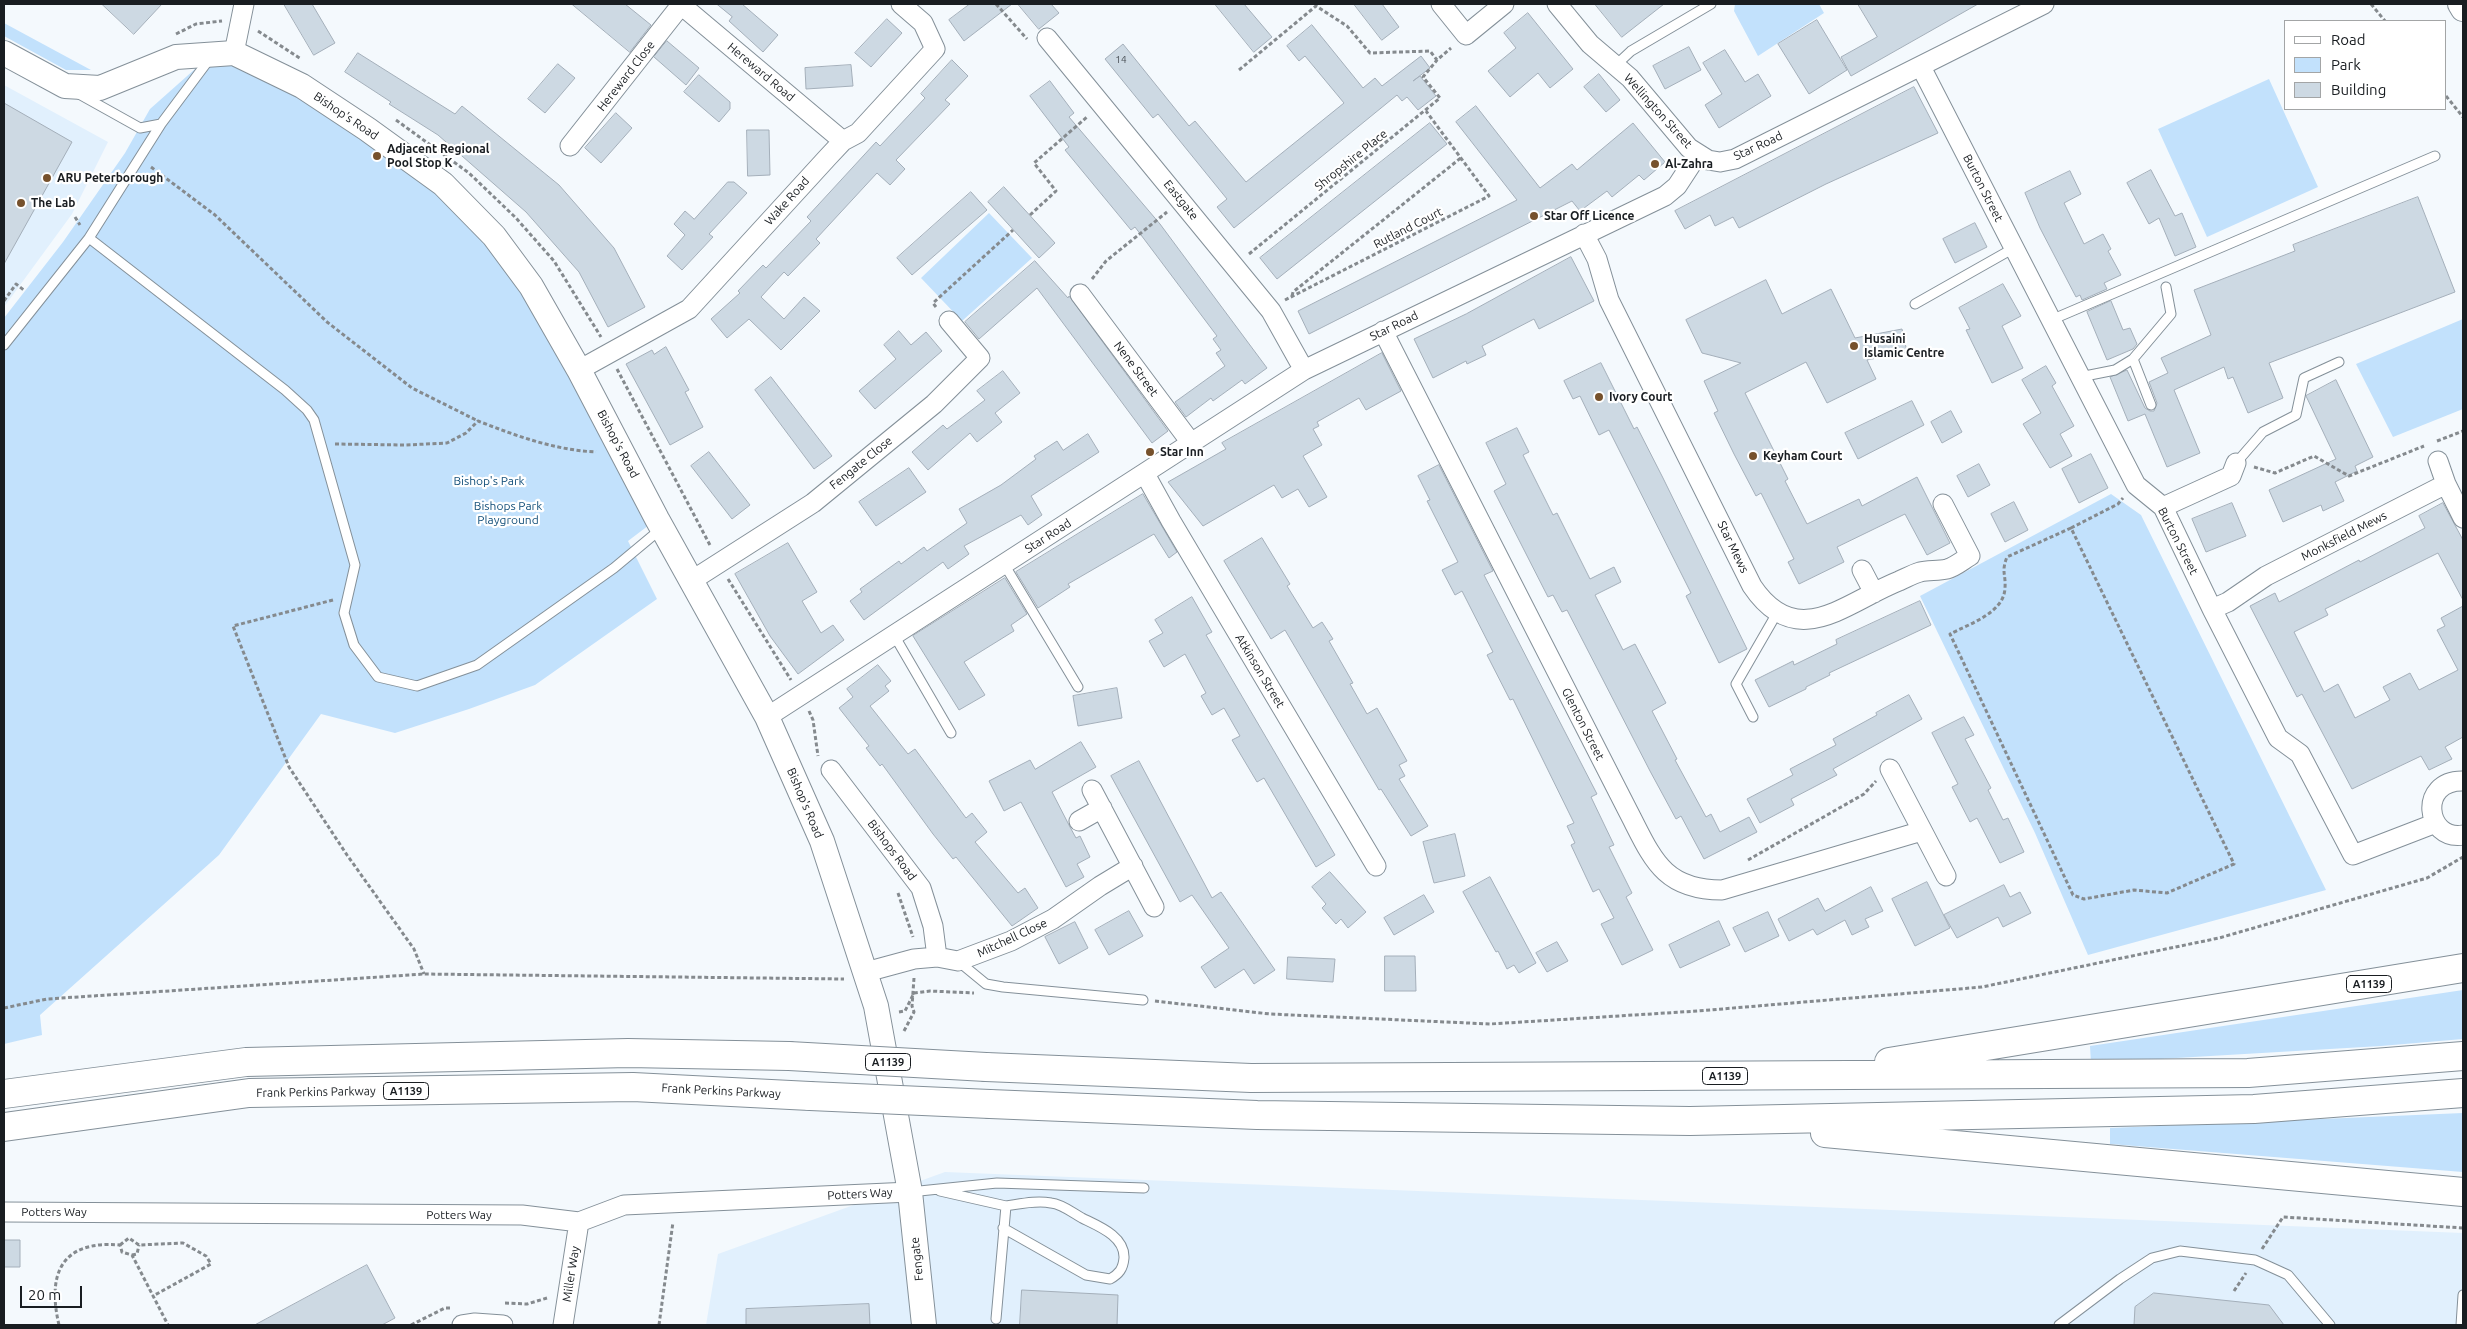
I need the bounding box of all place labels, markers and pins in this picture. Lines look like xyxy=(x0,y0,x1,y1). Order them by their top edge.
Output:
place label: Adjacent Regional Pool Stop K xyxy=(387,142,489,170)
marker: Adjacent Regional Pool Stop K xyxy=(371,150,383,162)
place label: Al-Zahra xyxy=(1665,157,1713,171)
marker: Al-Zahra xyxy=(1649,158,1661,170)
place label: ARU Peterborough xyxy=(57,171,163,185)
marker: ARU Peterborough xyxy=(41,172,53,184)
place label: The Lab xyxy=(31,196,75,210)
marker: The Lab xyxy=(15,197,27,209)
place label: Star Off Licence xyxy=(1544,209,1634,223)
marker: Star Off Licence xyxy=(1528,210,1540,222)
place label: Husaini Islamic Centre xyxy=(1864,332,1944,360)
marker: Husaini Islamic Centre xyxy=(1848,340,1860,352)
place label: Ivory Court xyxy=(1609,390,1673,404)
marker: Ivory Court xyxy=(1593,391,1605,403)
place label: Star Inn xyxy=(1160,445,1204,459)
marker: Star Inn xyxy=(1144,446,1156,458)
place label: Keyham Court xyxy=(1763,449,1842,463)
marker: Keyham Court xyxy=(1747,450,1759,462)

